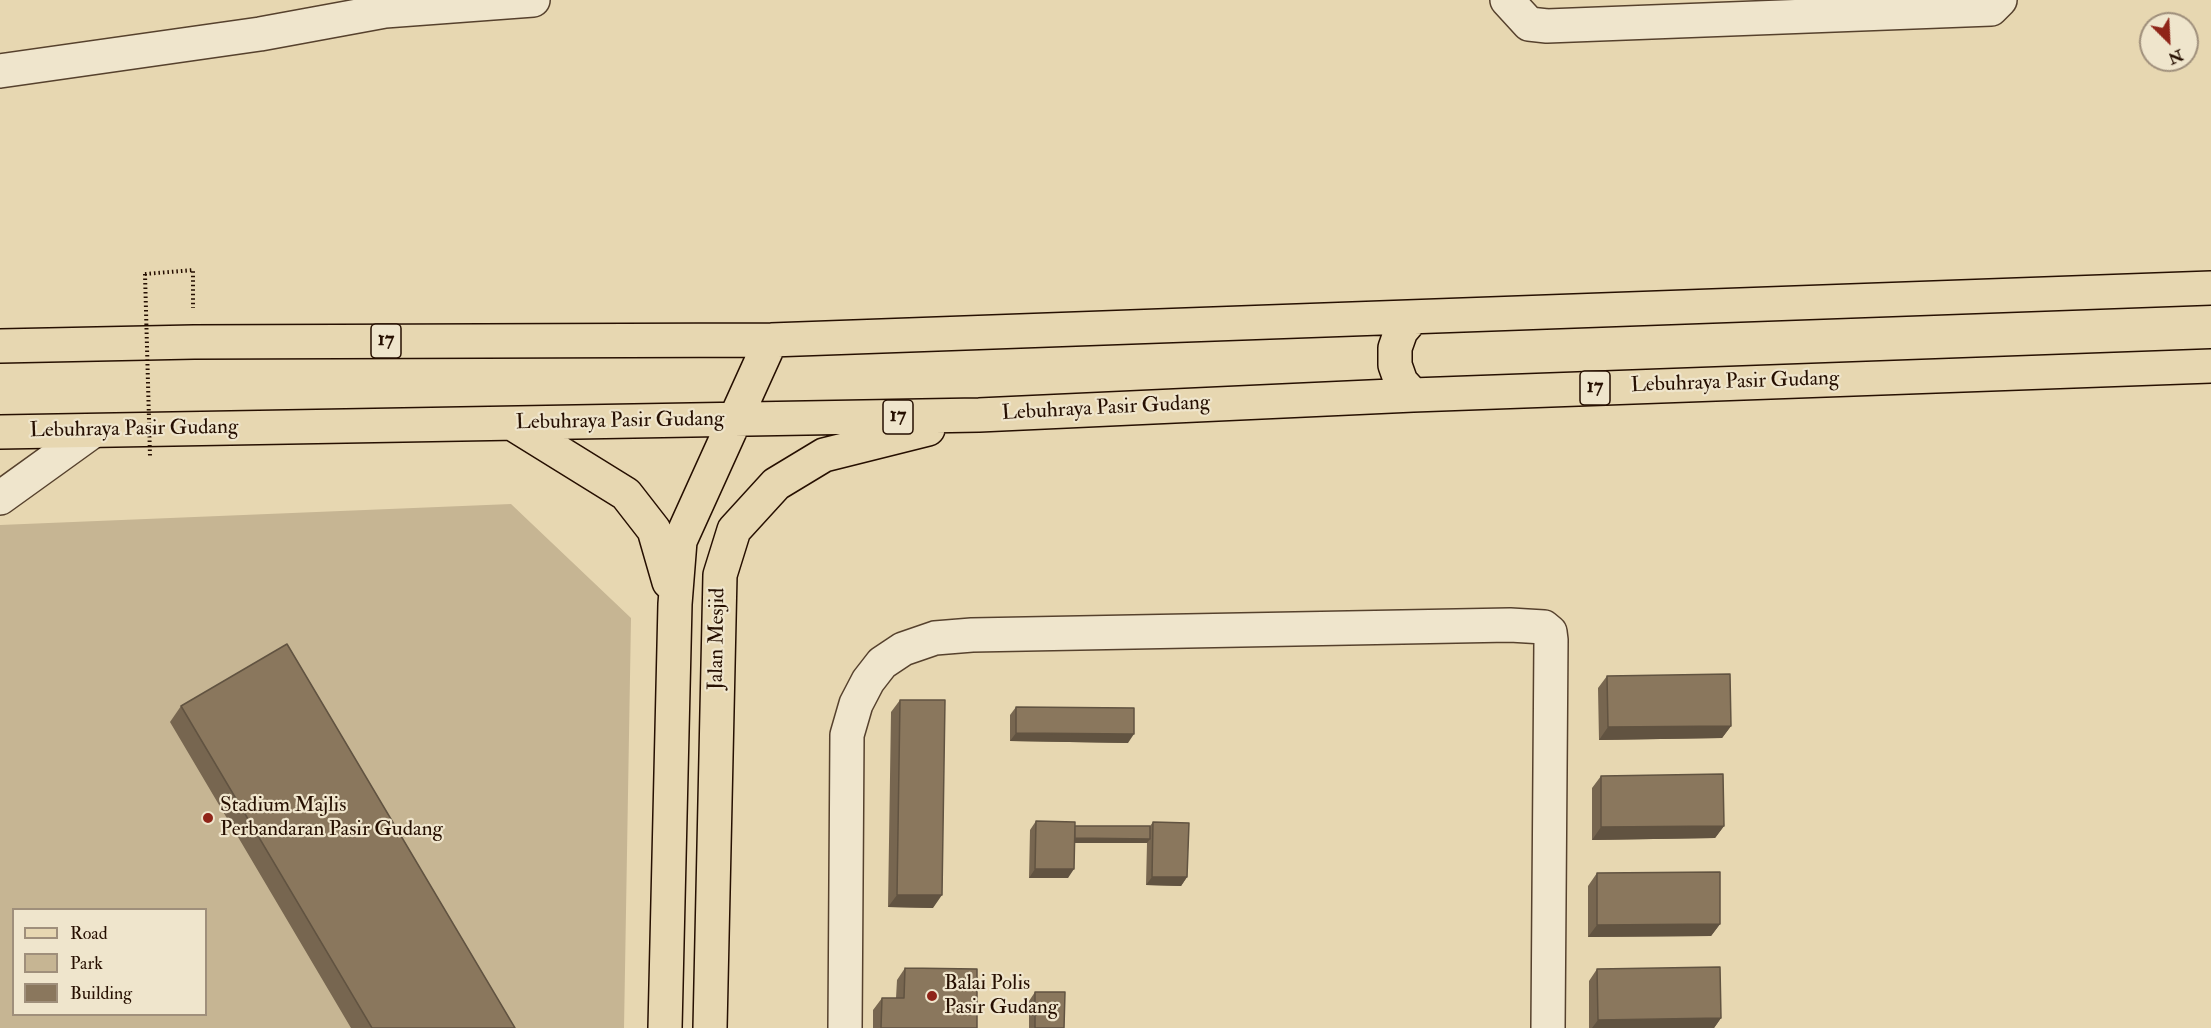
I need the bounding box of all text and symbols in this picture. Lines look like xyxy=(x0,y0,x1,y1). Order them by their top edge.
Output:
north arrow xyxy=(2139,12,2199,72)
text: N xyxy=(2165,45,2186,69)
road number: 17 xyxy=(371,324,401,358)
street label: Lebuhraya Pasir Gudang xyxy=(1630,367,1840,399)
road number: 17 xyxy=(1580,371,1610,405)
street label: Lebuhraya Pasir Gudang xyxy=(1001,391,1211,427)
road number: 17 xyxy=(883,400,913,434)
street label: Lebuhraya Pasir Gudang xyxy=(515,408,725,436)
street label: Lebuhraya Pasir Gudang xyxy=(29,416,239,444)
street label: Jalan Mesjid xyxy=(705,587,731,691)
place label: Stadium Majlis Perbandaran Pasir Gudang xyxy=(220,793,443,843)
marker: Stadium Majlis Perbandaran Pasir Gudang xyxy=(201,811,215,825)
legend xyxy=(12,908,207,1016)
text: Road xyxy=(70,922,108,945)
text: Park xyxy=(70,952,103,975)
place label: Balai Polis Pasir Gudang xyxy=(944,971,1058,1021)
text: Building xyxy=(70,982,132,1005)
marker: Balai Polis Pasir Gudang xyxy=(925,989,939,1003)

